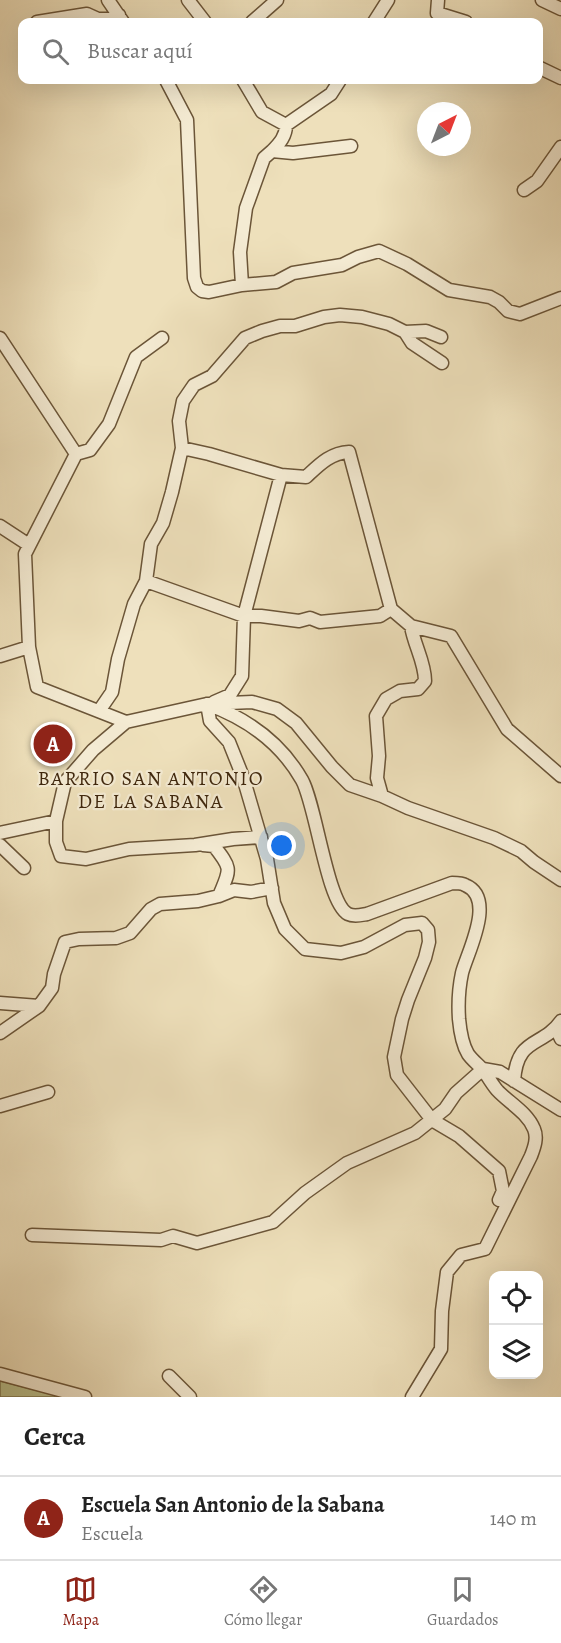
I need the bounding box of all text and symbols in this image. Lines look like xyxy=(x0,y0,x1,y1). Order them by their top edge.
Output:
search box xyxy=(18,18,543,84)
icon: search xyxy=(39,35,72,68)
text: Buscar aquí xyxy=(87,36,193,66)
north arrow xyxy=(417,102,471,156)
pin: A xyxy=(34,722,72,766)
district label: BARRIO SAN ANTONIO DE LA SABANA xyxy=(38,765,264,815)
your location xyxy=(267,831,296,860)
map controls xyxy=(489,1271,543,1379)
button: locate xyxy=(489,1271,543,1325)
button: layers xyxy=(489,1325,543,1379)
text: Cerca xyxy=(24,1419,86,1454)
text: Escuela San Antonio de la Sabana xyxy=(81,1490,385,1520)
text: A xyxy=(37,1505,50,1532)
text: 140 m xyxy=(490,1505,537,1532)
text: Escuela xyxy=(81,1520,143,1547)
tab: Mapa xyxy=(62,1573,99,1631)
tab: Cómo llegar xyxy=(224,1573,302,1631)
tab: Guardados xyxy=(427,1573,499,1631)

